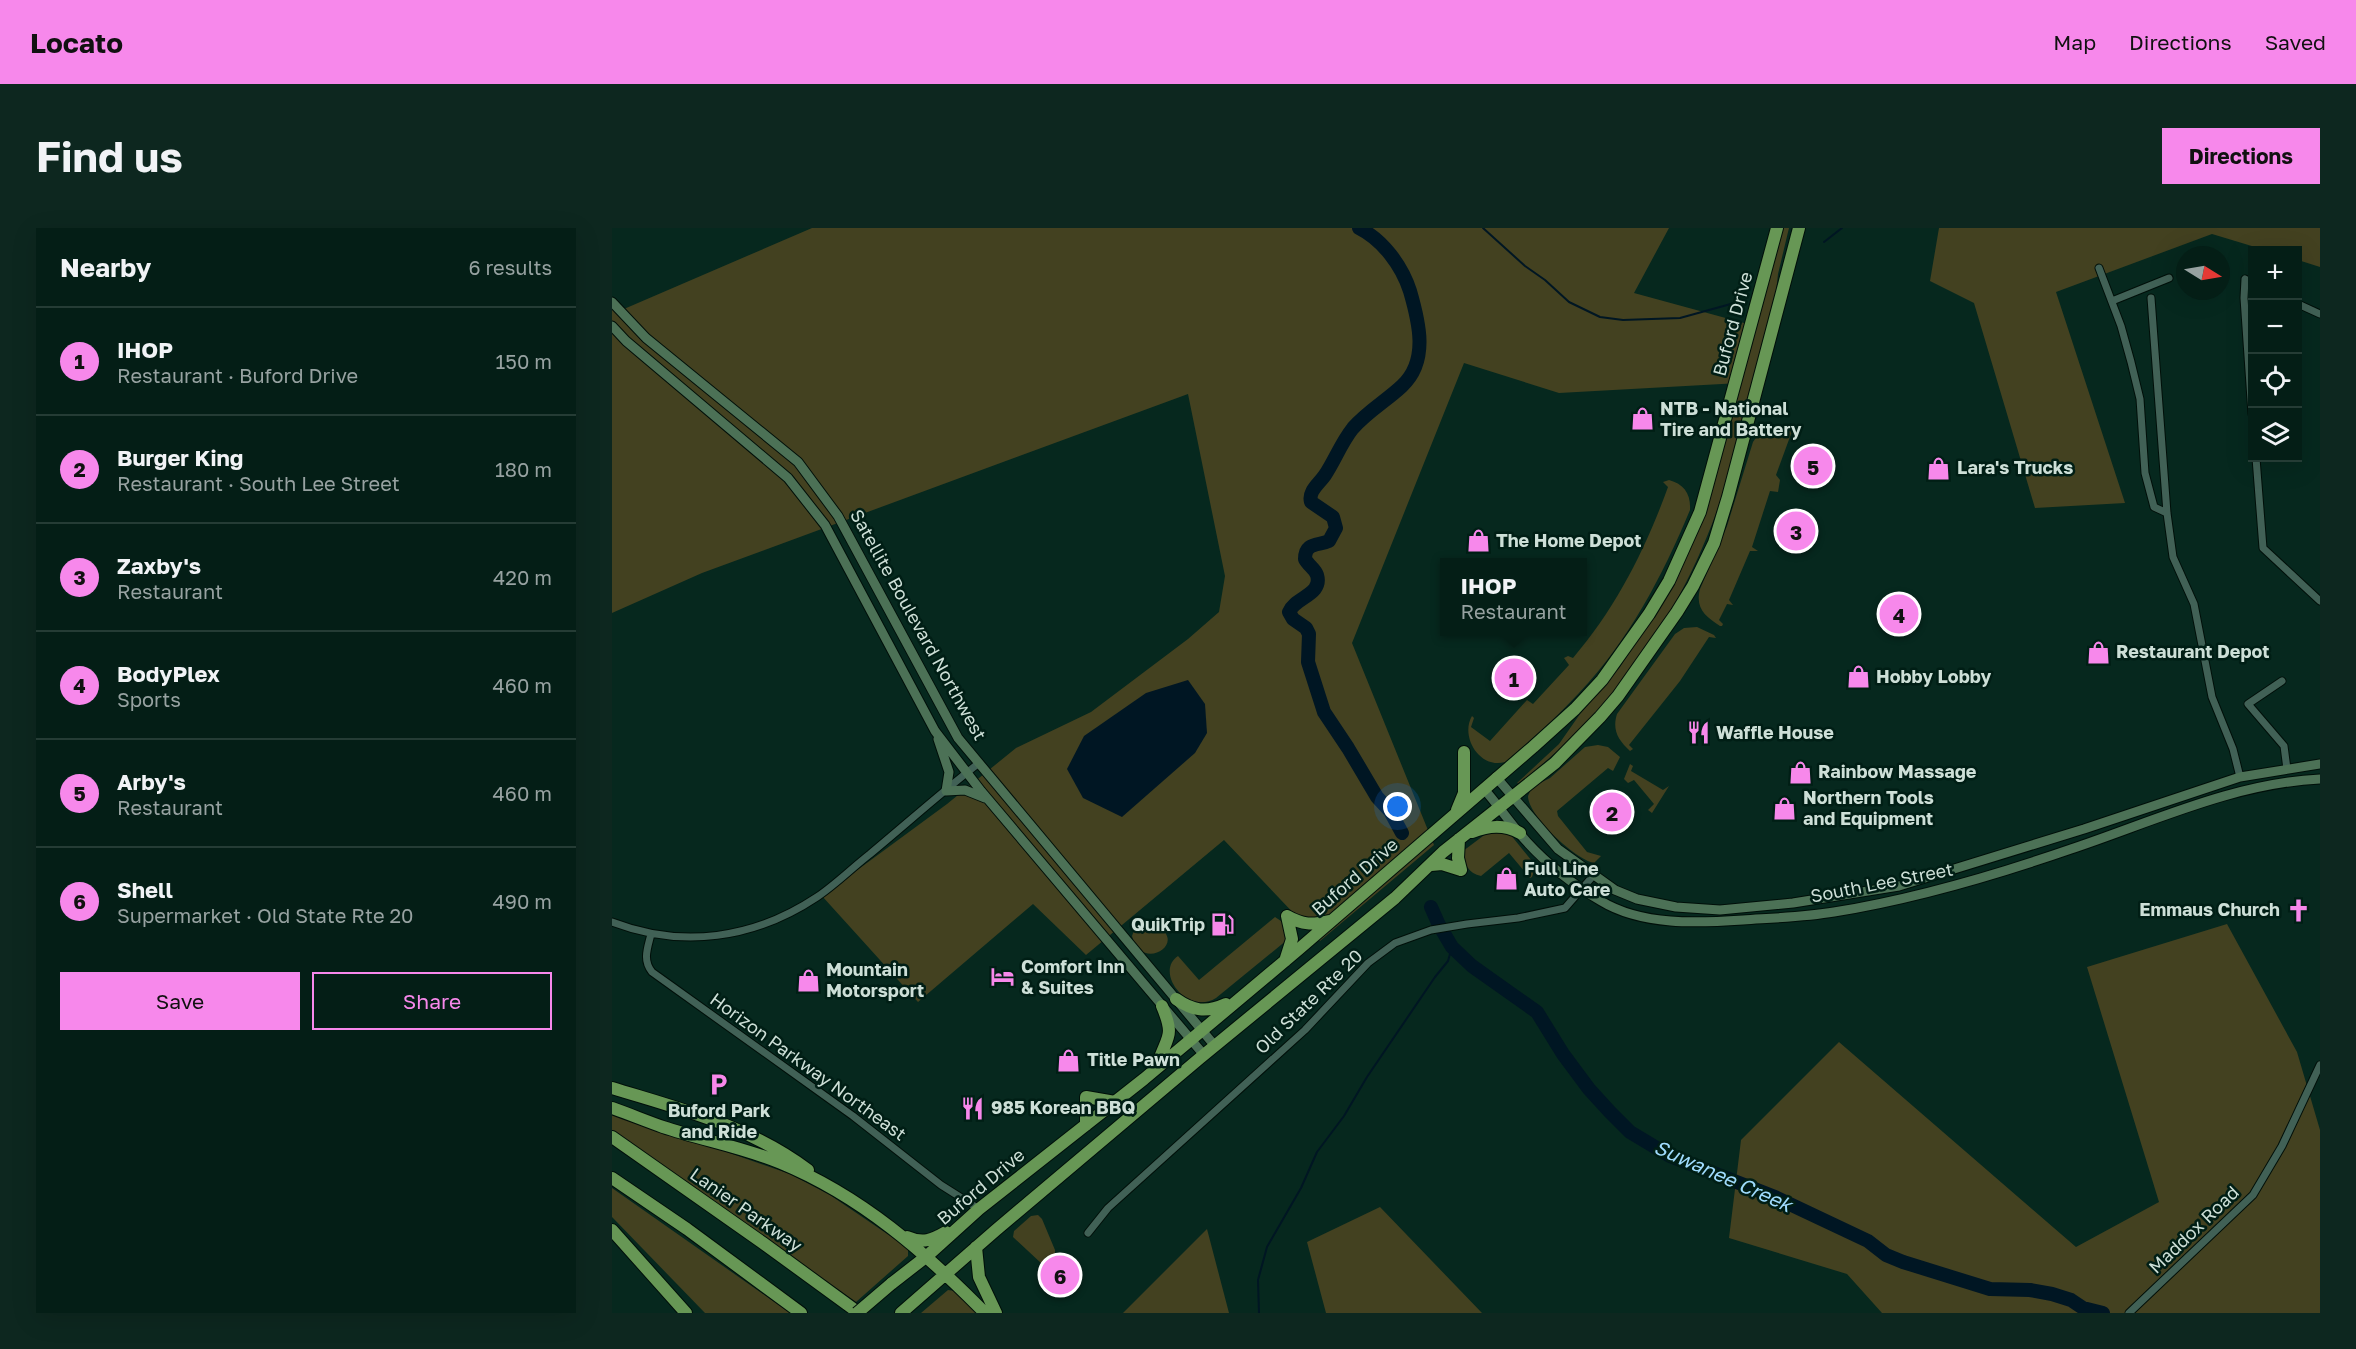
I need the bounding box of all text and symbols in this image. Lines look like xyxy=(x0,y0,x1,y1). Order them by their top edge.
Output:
text: Locato xyxy=(30,26,123,59)
text: Map xyxy=(2053,29,2096,55)
text: Directions xyxy=(2129,29,2232,55)
text: Saved xyxy=(2265,29,2326,55)
button: Directions xyxy=(2162,128,2320,184)
text: Find us xyxy=(36,131,183,181)
north arrow xyxy=(2176,246,2230,300)
map controls xyxy=(2248,246,2302,462)
button: + xyxy=(2248,246,2302,300)
text: Nearby xyxy=(60,252,151,283)
text: 6 results xyxy=(468,255,552,279)
street label: Buford Drive xyxy=(1708,269,1757,378)
button: − xyxy=(2248,300,2302,354)
text: IHOP xyxy=(117,336,173,363)
text: 1 xyxy=(74,349,85,373)
text: 150 m xyxy=(496,349,552,373)
button: locate xyxy=(2248,354,2302,408)
text: Restaurant · Buford Drive xyxy=(117,363,358,387)
place label: NTB - National Tire and Battery xyxy=(1660,397,1802,440)
shop icon: NTB - National Tire and Battery xyxy=(1629,406,1655,432)
button: layers xyxy=(2248,408,2302,462)
text: Burger King xyxy=(117,444,243,471)
pin: 5 xyxy=(1794,444,1832,488)
shop icon: Lara's Trucks xyxy=(1926,455,1952,481)
place label: Lara's Trucks xyxy=(1957,456,2073,478)
text: 2 xyxy=(73,457,86,481)
text: 180 m xyxy=(495,457,552,481)
text: Restaurant · South Lee Street xyxy=(117,471,400,495)
street label: Satellite Boulevard Northwest xyxy=(846,505,992,744)
pin: 3 xyxy=(1776,508,1816,554)
shop icon: The Home Depot xyxy=(1465,528,1491,554)
place label: The Home Depot xyxy=(1496,529,1642,551)
text: Zaxby's xyxy=(117,552,201,579)
popup xyxy=(1440,558,1587,636)
text: 3 xyxy=(73,565,86,589)
text: 420 m xyxy=(493,565,552,589)
text: IHOP xyxy=(1461,572,1516,599)
text: Restaurant xyxy=(117,579,223,603)
pin: 4 xyxy=(1880,592,1918,636)
text: Restaurant xyxy=(1461,599,1567,623)
shop icon: Restaurant Depot xyxy=(2085,639,2111,665)
place label: Restaurant Depot xyxy=(2116,640,2269,662)
pin: 1 xyxy=(1494,656,1534,700)
text: BodyPlex xyxy=(117,660,220,687)
shop icon: Hobby Lobby xyxy=(1845,664,1871,690)
place label: Hobby Lobby xyxy=(1876,665,1991,687)
text: 4 xyxy=(73,673,86,697)
text: 460 m xyxy=(493,673,552,697)
text: Sports xyxy=(117,687,181,711)
restaurant icon: Waffle House xyxy=(1685,720,1711,746)
place label: Waffle House xyxy=(1716,721,1834,743)
shop icon: Rainbow Massage xyxy=(1787,759,1813,785)
place label: Rainbow Massage xyxy=(1818,760,1977,782)
text: Arby's xyxy=(117,768,186,795)
text: 5 xyxy=(73,781,86,805)
text: 460 m xyxy=(493,781,552,805)
place label: Northern Tools and Equipment xyxy=(1803,786,1934,829)
pin: 2 xyxy=(1592,790,1632,834)
your location xyxy=(1383,792,1412,821)
text: Restaurant xyxy=(117,795,223,819)
shop icon: Northern Tools and Equipment xyxy=(1772,795,1798,821)
street label: Buford Drive xyxy=(1307,833,1402,920)
place label: Full Line Auto Care xyxy=(1524,857,1611,900)
street label: South Lee Street xyxy=(1809,857,1955,907)
shop icon: Full Line Auto Care xyxy=(1493,866,1519,892)
text: Shell xyxy=(117,876,173,903)
text: 6 xyxy=(73,889,86,913)
text: 490 m xyxy=(493,889,552,913)
church icon: Emmaus Church xyxy=(2285,897,2311,923)
place label: Emmaus Church xyxy=(2139,898,2280,920)
text: Supermarket · Old State Rte 20 xyxy=(117,903,414,927)
fuel station icon: QuikTrip xyxy=(1210,912,1236,938)
place label: QuikTrip xyxy=(1131,913,1205,935)
street label: Old State Rte 20 xyxy=(1250,944,1367,1058)
place label: Comfort Inn & Suites xyxy=(1021,955,1125,998)
place label: Mountain Motorsport xyxy=(826,958,924,1001)
hotel icon: Comfort Inn & Suites xyxy=(990,964,1016,990)
shop icon: Mountain Motorsport xyxy=(795,967,821,993)
button: Save xyxy=(60,972,300,1030)
button: Share xyxy=(312,972,552,1030)
street label: Horizon Parkway Northeast xyxy=(706,988,911,1145)
shop icon: Title Pawn xyxy=(1056,1047,1082,1073)
place label: Title Pawn xyxy=(1087,1048,1180,1070)
parking icon: Buford Park and Ride xyxy=(706,1072,732,1098)
restaurant icon: 985 Korean BBQ xyxy=(960,1095,986,1121)
place label: 985 Korean BBQ xyxy=(991,1096,1135,1118)
place label: Buford Park and Ride xyxy=(668,1099,771,1142)
water label: Suwanee Creek xyxy=(1651,1134,1798,1217)
street label: Buford Drive xyxy=(932,1143,1028,1229)
street label: Lanier Parkway xyxy=(686,1162,807,1256)
street label: Maddox Road xyxy=(2144,1181,2243,1278)
pin: 6 xyxy=(1040,1252,1080,1298)

